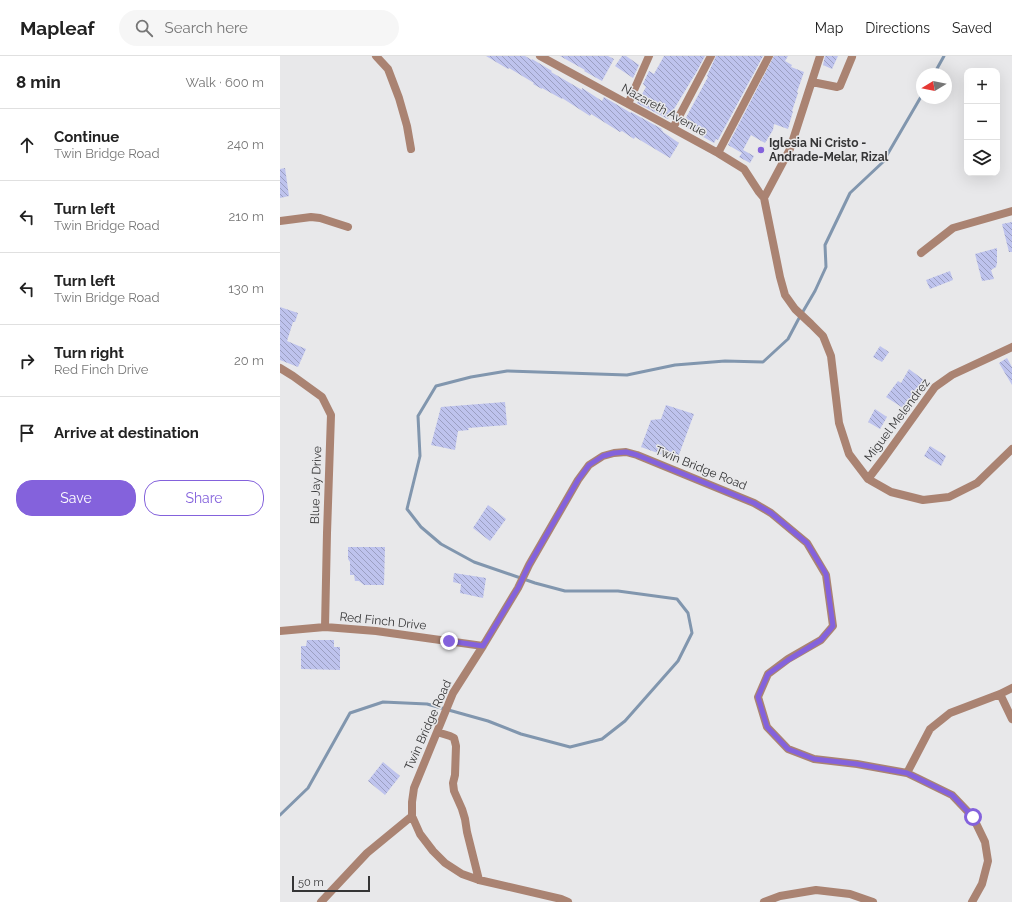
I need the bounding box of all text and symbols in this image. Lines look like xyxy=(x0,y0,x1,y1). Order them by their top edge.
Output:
search box xyxy=(119,10,399,46)
text: Mapleaf xyxy=(20,17,95,39)
icon: search xyxy=(133,17,155,39)
text: Search here xyxy=(165,19,248,37)
text: Map xyxy=(815,20,843,36)
text: Directions xyxy=(865,20,930,36)
text: Saved xyxy=(952,20,992,36)
north arrow xyxy=(916,68,952,104)
map controls xyxy=(964,68,1000,176)
button: + xyxy=(964,68,1000,104)
text: 8 min xyxy=(16,72,61,92)
text: Walk · 600 m xyxy=(185,75,264,90)
street label: Nazareth Avenue xyxy=(619,81,709,139)
button: − xyxy=(964,104,1000,140)
text: Continue xyxy=(54,128,119,146)
icon: ahead xyxy=(16,134,38,156)
place label: Iglesia Ni Cristo - Andrade-Melar, Rizal xyxy=(769,136,889,164)
text: 240 m xyxy=(227,137,264,152)
button: layers xyxy=(964,140,1000,176)
marker: Iglesia Ni Cristo - Andrade-Melar, Rizal xyxy=(756,145,766,155)
text: Twin Bridge Road xyxy=(54,146,159,161)
text: Turn left xyxy=(54,200,115,218)
icon: left xyxy=(16,206,38,228)
text: 210 m xyxy=(228,209,264,224)
text: Twin Bridge Road xyxy=(54,218,159,233)
text: Turn left xyxy=(54,272,115,290)
icon: left xyxy=(16,278,38,300)
text: 130 m xyxy=(228,281,264,296)
text: Twin Bridge Road xyxy=(54,290,159,305)
text: Turn right xyxy=(54,344,124,362)
icon: right xyxy=(16,350,38,372)
text: 20 m xyxy=(234,353,264,368)
text: Red Finch Drive xyxy=(54,362,148,377)
street label: Miguel Melendrez xyxy=(861,376,933,464)
icon: arrive xyxy=(16,422,38,444)
text: Arrive at destination xyxy=(54,424,199,442)
street label: Twin Bridge Road xyxy=(653,443,749,493)
street label: Blue Jay Drive xyxy=(308,446,324,524)
button: Save xyxy=(16,480,136,516)
button: Share xyxy=(144,480,264,516)
street label: Red Finch Drive xyxy=(339,609,427,633)
route end xyxy=(440,632,458,650)
street label: Twin Bridge Road xyxy=(402,678,454,772)
route start xyxy=(964,808,982,826)
scale bar xyxy=(292,874,370,893)
text: 50 m xyxy=(298,876,324,889)

